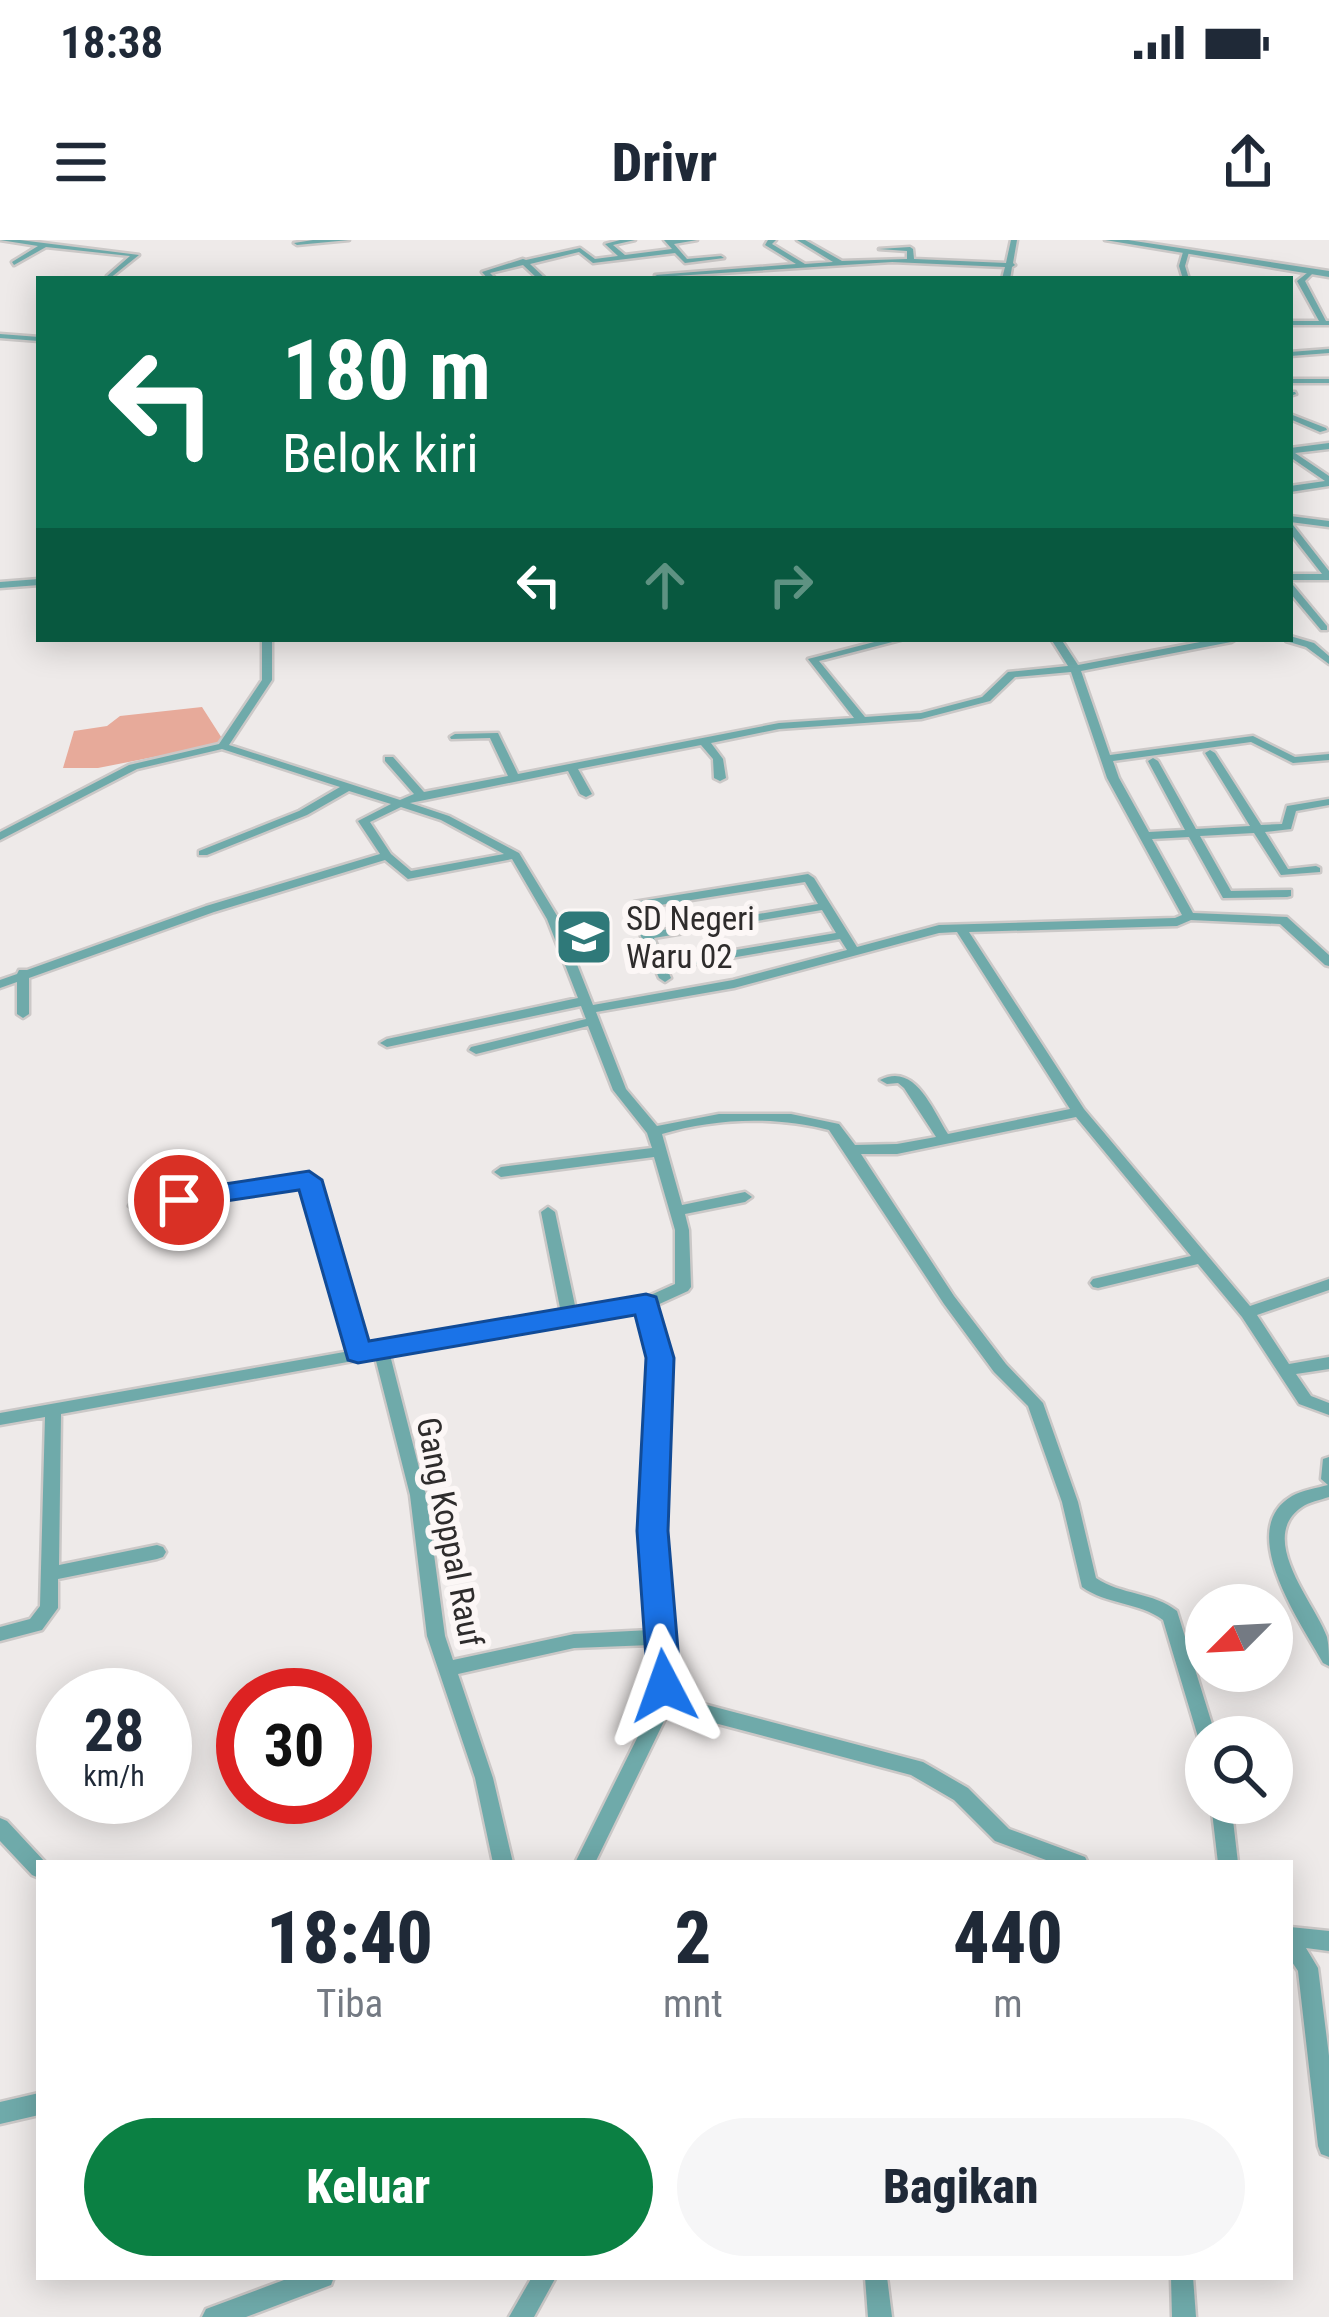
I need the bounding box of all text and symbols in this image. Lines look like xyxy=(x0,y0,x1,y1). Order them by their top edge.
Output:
text: 18:38 xyxy=(60,16,163,69)
icon: menu xyxy=(48,129,114,195)
icon: share xyxy=(1215,129,1281,195)
text: Drivr xyxy=(612,131,717,194)
text: 180 m xyxy=(282,321,491,420)
icon: left xyxy=(84,324,240,480)
text: Belok kiri xyxy=(282,422,479,485)
icon: left xyxy=(506,552,572,618)
icon: ahead xyxy=(632,552,698,618)
icon: right xyxy=(758,552,824,618)
place label: SD Negeri Waru 02 xyxy=(626,899,755,976)
school or university icon: SD Negeri Waru 02 xyxy=(553,906,615,968)
pin xyxy=(128,1149,230,1251)
icon: arrive xyxy=(146,1167,212,1233)
street label: Gang Koppal Rauf xyxy=(409,1414,491,1650)
north arrow xyxy=(1185,1584,1293,1692)
map controls xyxy=(1185,1584,1293,1824)
position arrow xyxy=(601,1623,727,1749)
speed limit sign: 30 xyxy=(216,1668,372,1824)
text: 28 xyxy=(84,1695,144,1766)
button: search xyxy=(1185,1716,1293,1824)
text: km/h xyxy=(83,1758,145,1793)
text: 18:40 xyxy=(266,1896,433,1981)
text: 2 xyxy=(675,1896,711,1981)
text: 440 xyxy=(953,1896,1063,1981)
text: Tiba xyxy=(316,1981,383,2027)
text: mnt xyxy=(663,1981,723,2027)
text: m xyxy=(993,1981,1023,2027)
button: Keluar xyxy=(84,2118,653,2256)
button: Bagikan xyxy=(677,2118,1245,2256)

